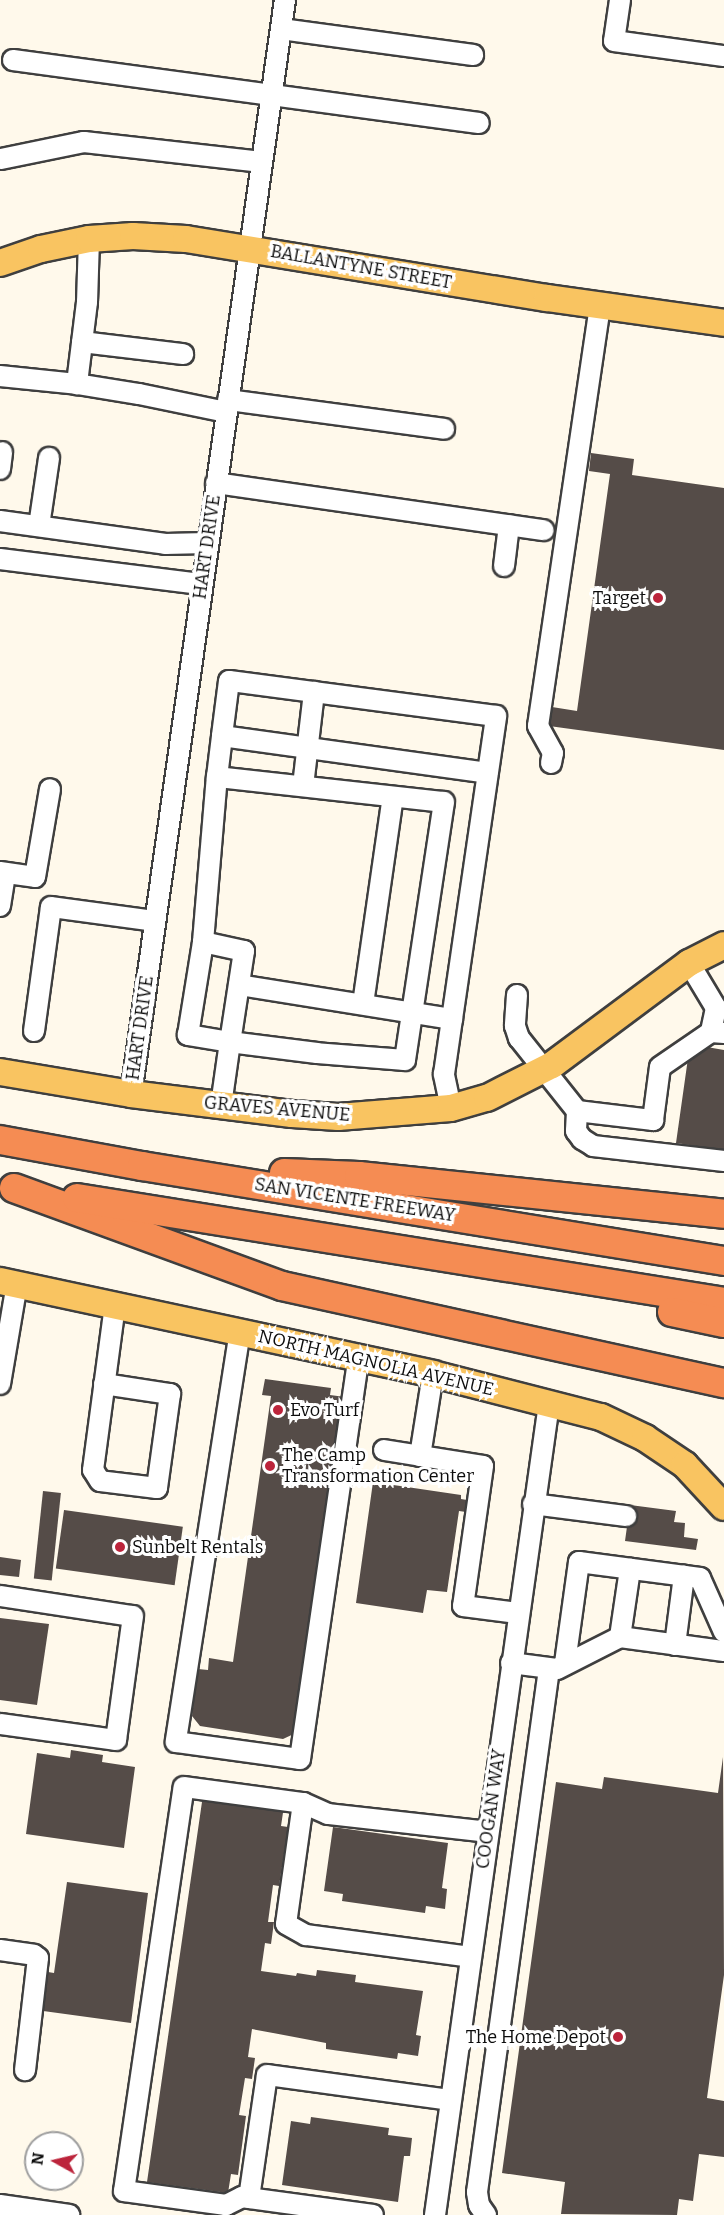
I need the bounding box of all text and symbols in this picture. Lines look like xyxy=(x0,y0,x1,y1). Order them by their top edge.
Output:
street label: BALLANTYNE STREET xyxy=(269,240,453,294)
street label: HART DRIVE xyxy=(189,493,225,601)
place label: Target xyxy=(593,587,646,609)
marker: Target xyxy=(651,591,665,605)
street label: HART DRIVE xyxy=(122,974,158,1082)
street label: GRAVES AVENUE xyxy=(203,1092,351,1126)
street label: SAN VICENTE FREEWAY xyxy=(253,1173,457,1227)
street label: NORTH MAGNOLIA AVENUE xyxy=(256,1325,496,1401)
place label: Evo Turf xyxy=(290,1399,359,1421)
marker: Evo Turf xyxy=(271,1403,285,1417)
place label: The Camp Transformation Center xyxy=(282,1445,474,1488)
marker: The Camp Transformation Center xyxy=(263,1459,277,1473)
place label: Sunbelt Rentals xyxy=(132,1536,263,1558)
marker: Sunbelt Rentals xyxy=(113,1540,127,1554)
street label: COOGAN WAY xyxy=(472,1748,510,1870)
place label: The Home Depot xyxy=(466,2026,606,2048)
marker: The Home Depot xyxy=(611,2030,625,2044)
north arrow xyxy=(24,2131,84,2191)
text: N xyxy=(27,2151,48,2166)

